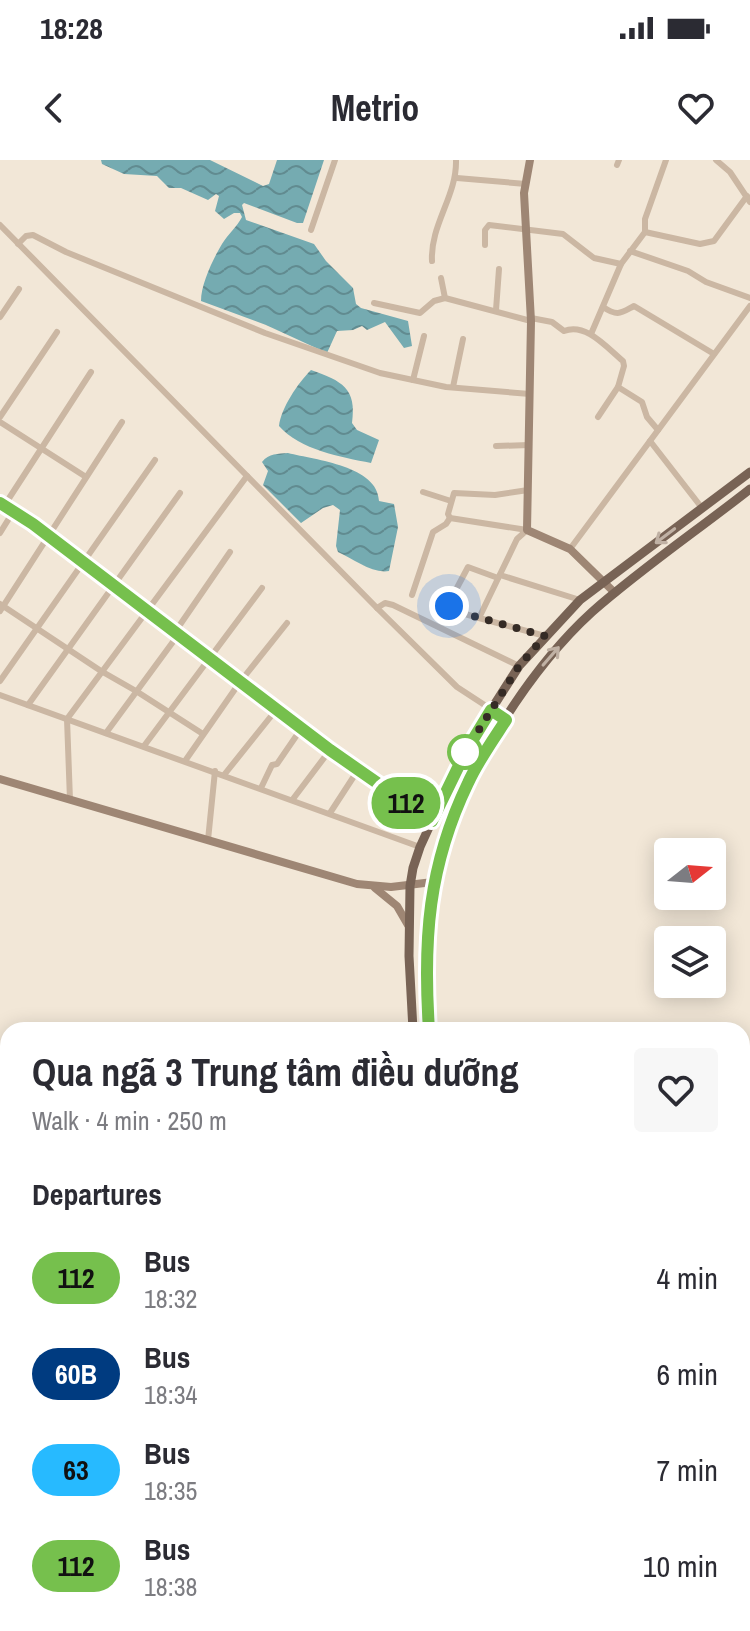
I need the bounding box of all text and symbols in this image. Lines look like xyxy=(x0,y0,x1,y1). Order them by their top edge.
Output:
text: 18:28 xyxy=(40,8,103,48)
text: Metrio xyxy=(331,84,419,132)
icon: back xyxy=(32,86,76,130)
icon: heart xyxy=(674,86,718,130)
one-way arrow xyxy=(655,527,676,544)
your location xyxy=(429,586,469,626)
one-way arrow xyxy=(542,646,560,666)
unlabelled marker xyxy=(448,735,482,769)
line badge: 112 xyxy=(360,777,452,829)
text: 112 xyxy=(387,784,425,822)
north arrow xyxy=(654,838,726,910)
map controls xyxy=(654,838,726,998)
button: layers xyxy=(654,926,726,998)
text: Qua ngã 3 Trung tâm điều dưỡng xyxy=(32,1047,519,1098)
button: heart xyxy=(634,1048,718,1132)
text: Walk · 4 min · 250 m xyxy=(32,1103,227,1138)
text: Departures xyxy=(32,1174,162,1214)
text: Bus xyxy=(144,1241,190,1281)
text: 4 min xyxy=(656,1258,718,1298)
text: 112 xyxy=(57,1259,95,1297)
text: 18:32 xyxy=(144,1281,197,1316)
text: Bus xyxy=(144,1337,190,1377)
text: 6 min xyxy=(656,1354,718,1394)
text: 60B xyxy=(55,1355,97,1393)
text: 18:34 xyxy=(144,1377,197,1412)
text: Bus xyxy=(144,1433,190,1473)
text: 7 min xyxy=(656,1450,718,1490)
text: 63 xyxy=(63,1451,89,1489)
text: 18:35 xyxy=(144,1473,197,1508)
text: Bus xyxy=(144,1529,190,1569)
text: 10 min xyxy=(643,1546,718,1586)
text: 112 xyxy=(57,1547,95,1585)
text: 18:38 xyxy=(144,1569,197,1604)

